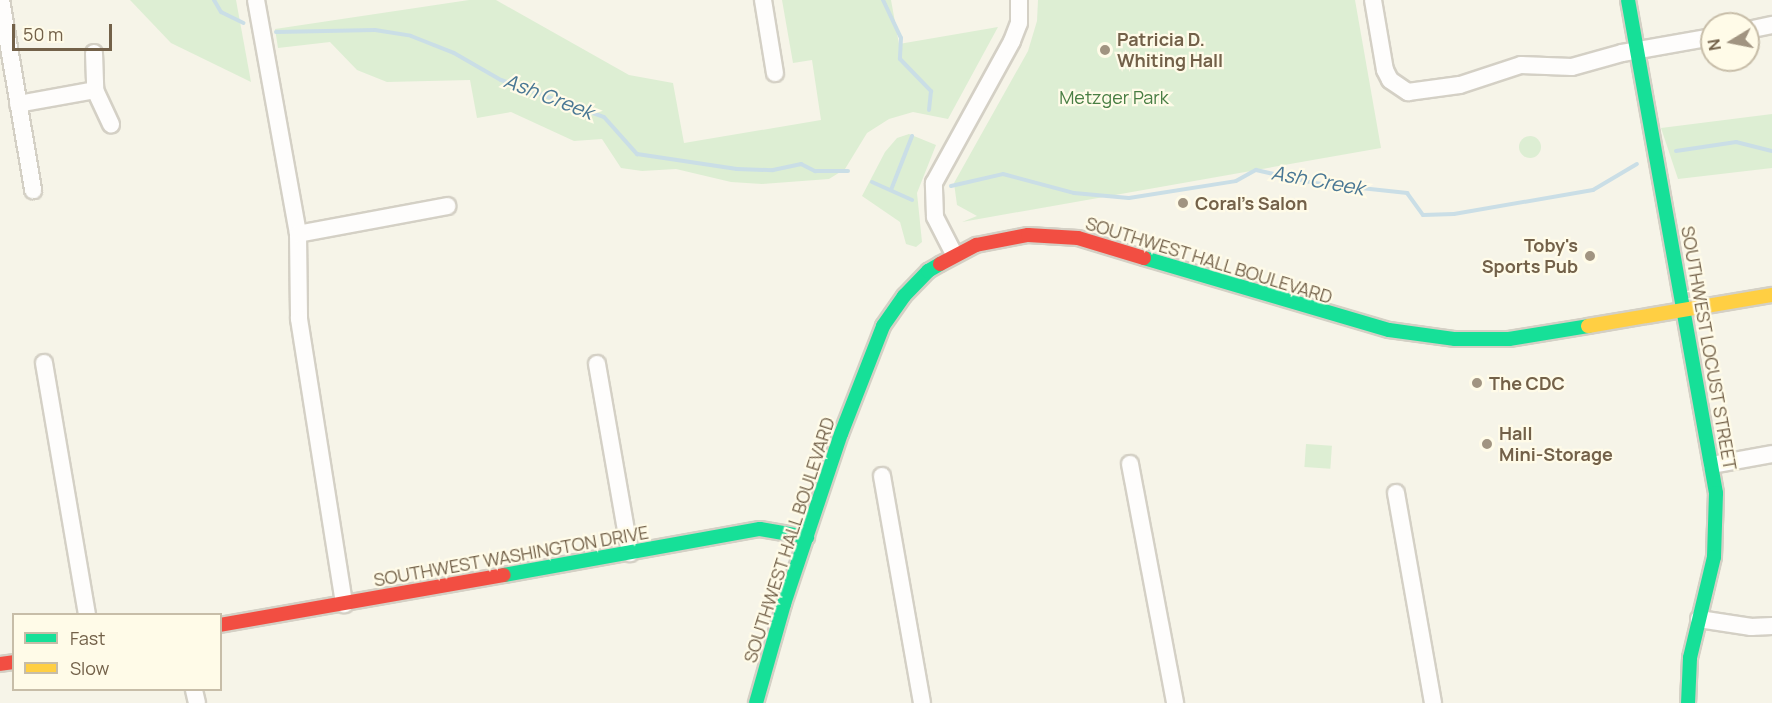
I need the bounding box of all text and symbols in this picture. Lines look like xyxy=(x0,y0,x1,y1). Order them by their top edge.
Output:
scale bar xyxy=(15,12,116,50)
north arrow xyxy=(1700,12,1760,72)
text: 50 m xyxy=(23,22,63,46)
place label: Patricia D. Whiting Hall xyxy=(1117,29,1223,72)
text: N xyxy=(1702,37,1726,52)
marker: Patricia D. Whiting Hall xyxy=(1098,43,1112,57)
water label: Ash Creek xyxy=(501,68,597,124)
park label: Metzger Park xyxy=(1059,86,1169,108)
water label: Ash Creek xyxy=(1270,160,1366,200)
place label: Coral's Salon xyxy=(1195,192,1307,214)
marker: Coral's Salon xyxy=(1176,196,1190,210)
street label: SOUTHWEST HALL BOULEVARD xyxy=(1082,212,1336,308)
street label: SOUTHWEST LOCUST STREET xyxy=(1677,224,1741,472)
place label: Toby's Sports Pub xyxy=(1482,235,1578,278)
marker: Toby's Sports Pub xyxy=(1583,249,1597,263)
place label: The CDC xyxy=(1489,372,1565,394)
marker: The CDC xyxy=(1470,376,1484,390)
street label: SOUTHWEST HALL BOULEVARD xyxy=(739,414,839,666)
place label: Hall Mini-Storage xyxy=(1499,423,1613,466)
marker: Hall Mini-Storage xyxy=(1480,437,1494,451)
street label: SOUTHWEST WASHINGTON DRIVE xyxy=(372,521,650,591)
legend xyxy=(12,613,222,691)
text: Fast xyxy=(70,626,105,650)
text: Slow xyxy=(70,656,109,680)

